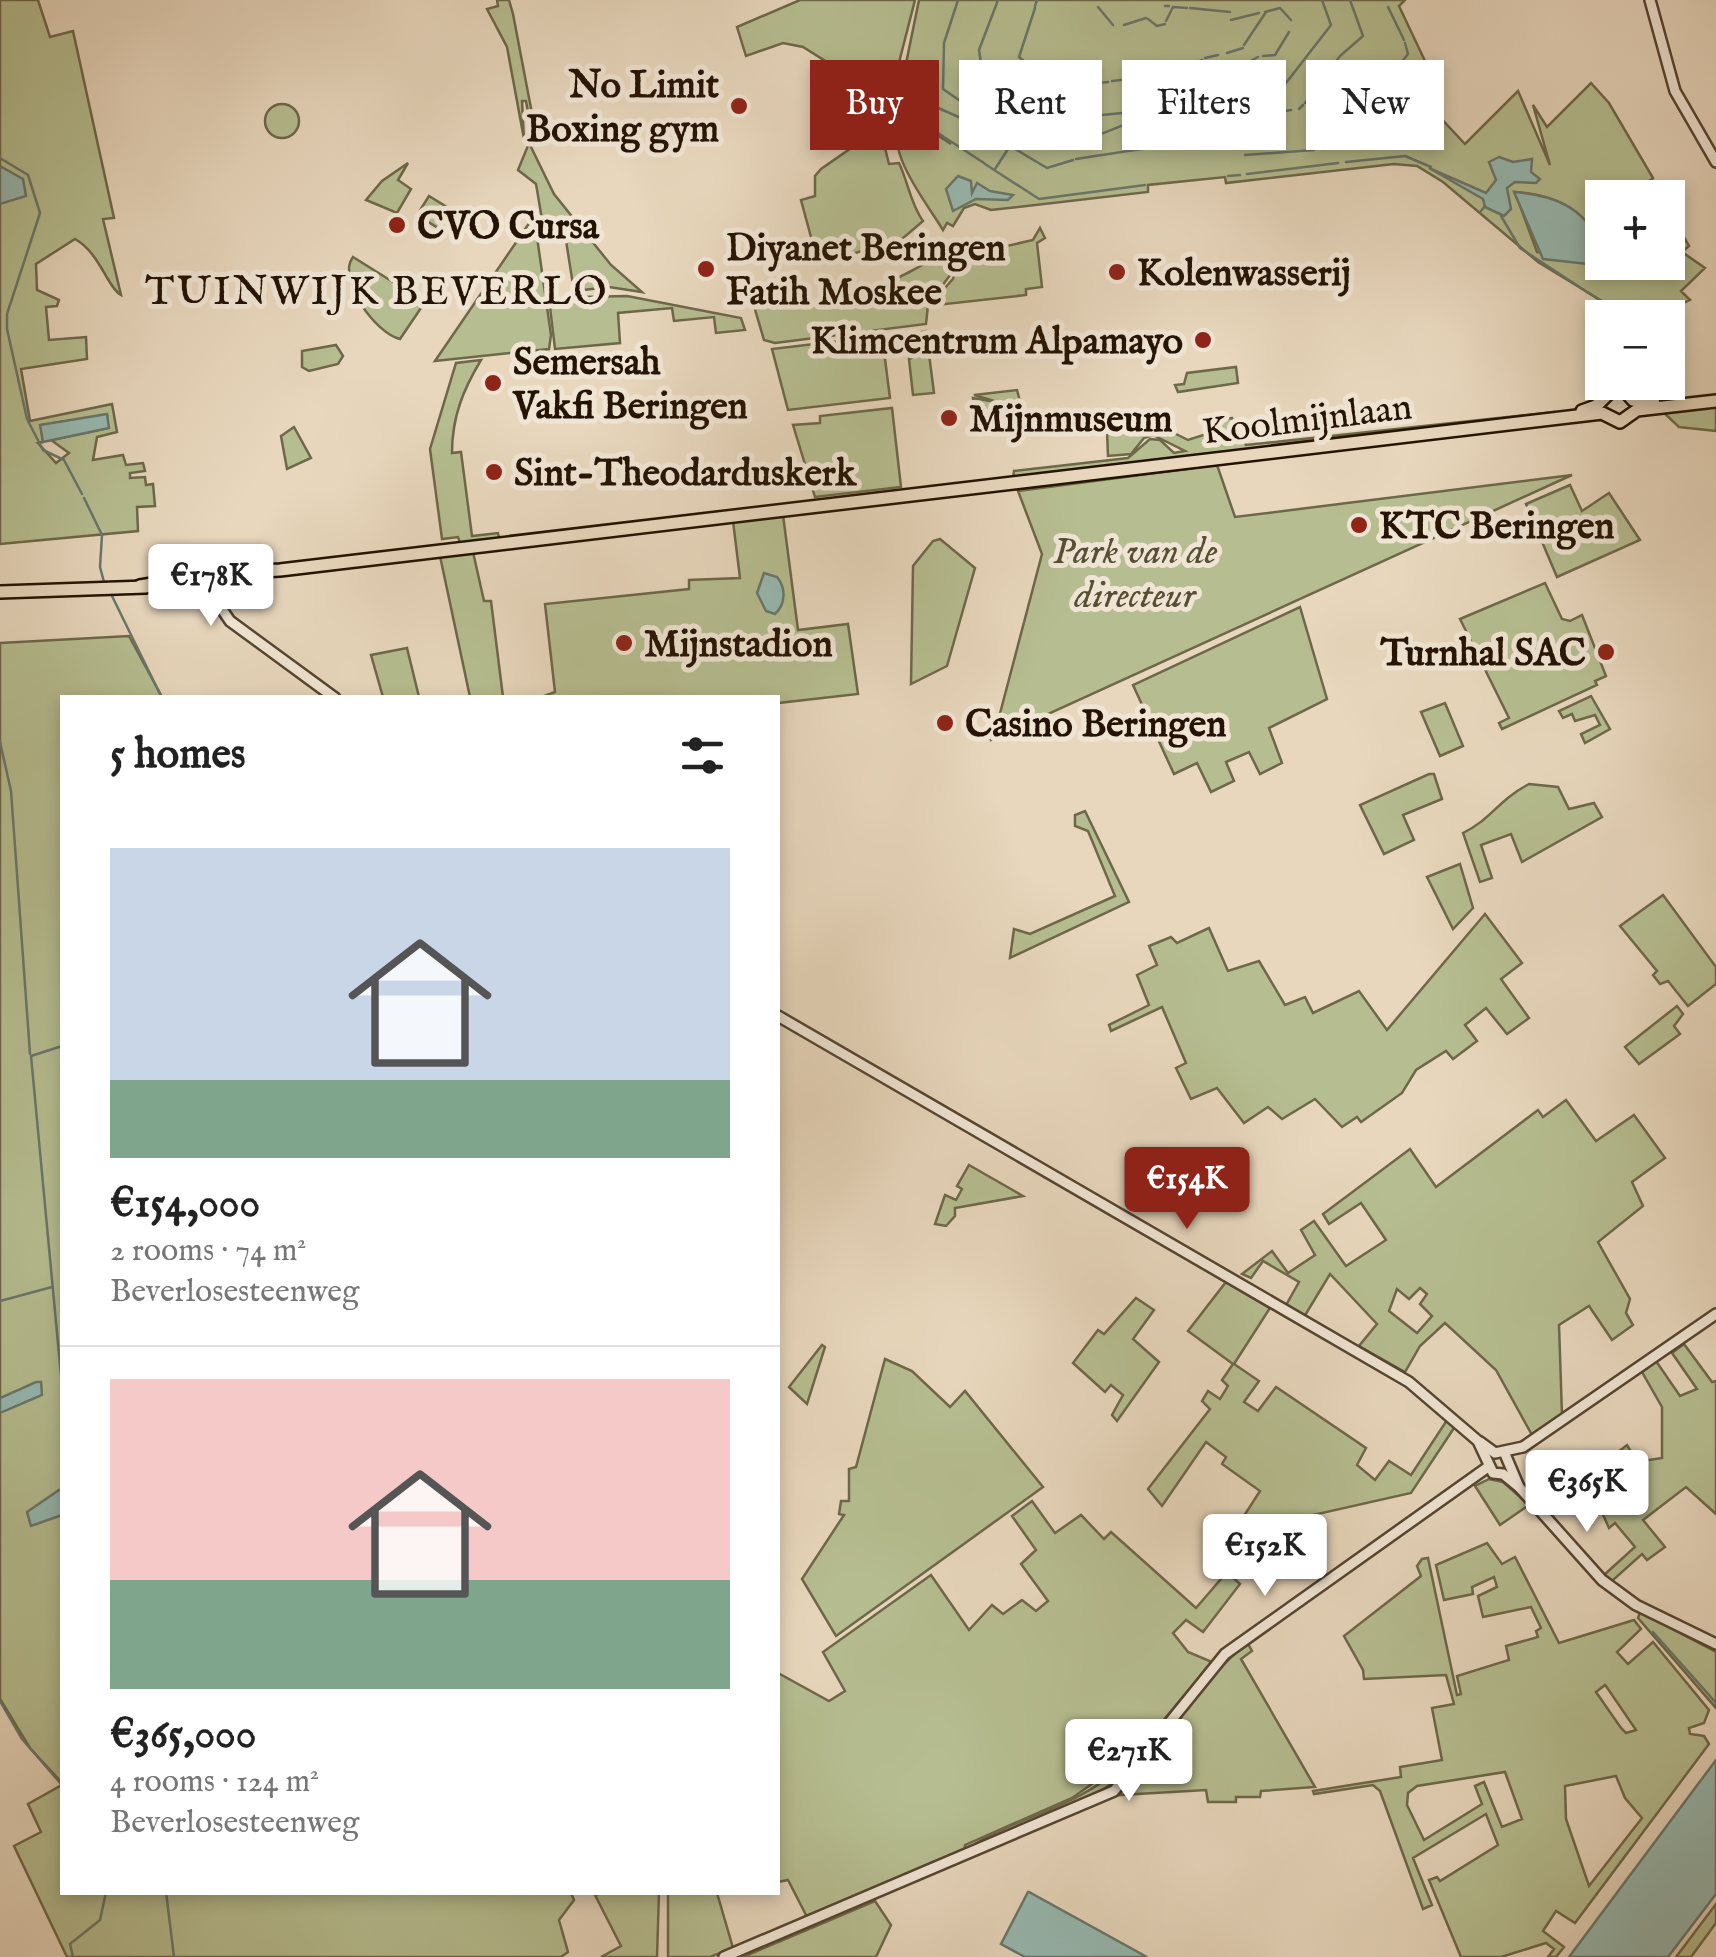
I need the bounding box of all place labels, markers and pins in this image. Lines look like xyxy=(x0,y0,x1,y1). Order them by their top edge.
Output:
place label: No Limit Boxing gym xyxy=(526,63,719,155)
marker: No Limit Boxing gym xyxy=(728,95,750,117)
place label: CVO Cursa xyxy=(417,204,600,252)
marker: CVO Cursa xyxy=(386,214,408,236)
place label: Diyanet Beringen Fatih Moskee xyxy=(726,226,1006,318)
place label: Kolenwasserij xyxy=(1137,251,1351,299)
marker: Diyanet Beringen Fatih Moskee xyxy=(695,258,717,280)
marker: Kolenwasserij xyxy=(1106,261,1128,283)
place label: Klimcentrum Alpamayo xyxy=(810,319,1183,367)
marker: Klimcentrum Alpamayo xyxy=(1192,329,1214,351)
place label: Semersah Vakfi Beringen xyxy=(512,340,748,432)
marker: Semersah Vakfi Beringen xyxy=(482,372,504,394)
place label: Mijnmuseum xyxy=(969,397,1173,445)
marker: Mijnmuseum xyxy=(938,407,960,429)
place label: Sint-Theodarduskerk xyxy=(514,451,858,499)
marker: Sint-Theodarduskerk xyxy=(483,461,505,483)
place label: KTC Beringen xyxy=(1379,504,1615,552)
marker: KTC Beringen xyxy=(1348,514,1370,536)
pin: €178K xyxy=(141,544,281,629)
place label: Mijnstadion xyxy=(644,622,833,670)
place label: Turnhal SAC xyxy=(1380,631,1586,679)
marker: Mijnstadion xyxy=(613,632,635,654)
marker: Turnhal SAC xyxy=(1595,641,1617,663)
place label: Casino Beringen xyxy=(965,702,1226,750)
marker: Casino Beringen xyxy=(934,712,956,734)
pin: €154K xyxy=(1117,1147,1257,1232)
pin: €365K xyxy=(1517,1450,1657,1535)
pin: €152K xyxy=(1195,1514,1335,1599)
pin: €271K xyxy=(1059,1719,1199,1804)

